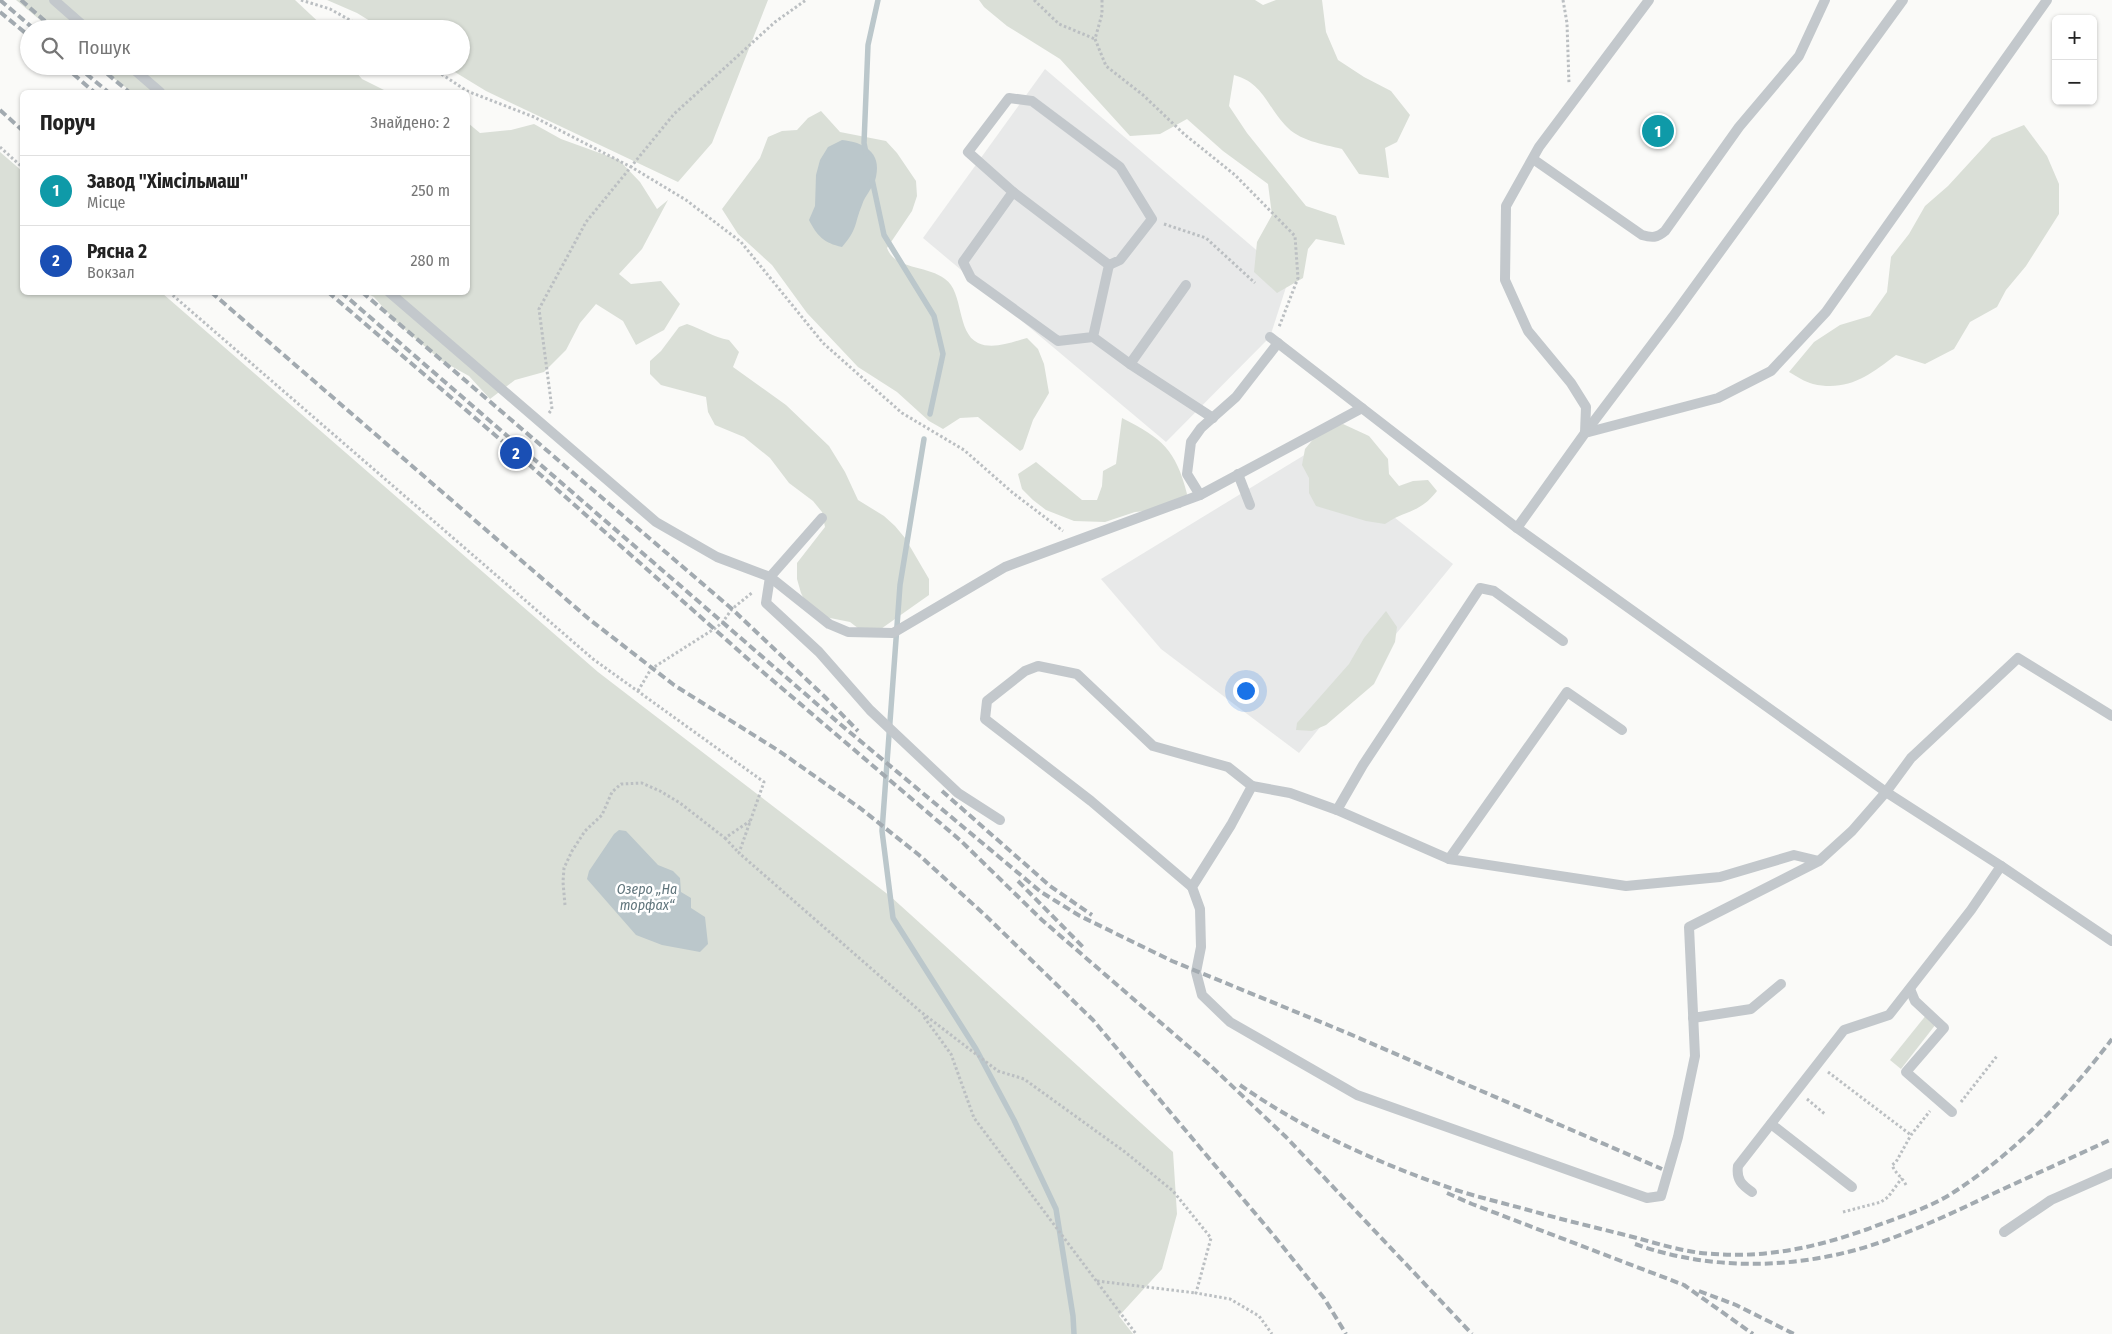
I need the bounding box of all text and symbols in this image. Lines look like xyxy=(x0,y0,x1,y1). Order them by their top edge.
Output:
map controls xyxy=(2052,15,2097,105)
button: + xyxy=(2052,15,2097,60)
search box xyxy=(20,20,470,75)
icon: search xyxy=(38,34,66,62)
text: Пошук xyxy=(78,36,130,59)
button: − xyxy=(2052,60,2097,105)
text: Поруч xyxy=(40,110,96,136)
pin: 1 xyxy=(1642,112,1674,150)
text: Знайдено: 2 xyxy=(370,113,450,132)
text: Завод "Хімсільмаш" xyxy=(87,170,248,193)
text: 1 xyxy=(53,181,59,200)
text: 250 m xyxy=(411,181,450,200)
text: Місце xyxy=(87,193,125,212)
text: Рясна 2 xyxy=(87,240,147,263)
text: 2 xyxy=(52,251,60,270)
text: 280 m xyxy=(411,251,450,270)
text: Вокзал xyxy=(87,263,135,282)
pin: 2 xyxy=(500,434,532,472)
your location xyxy=(1233,678,1259,704)
water label: Озеро „На торфах“ xyxy=(617,881,677,914)

